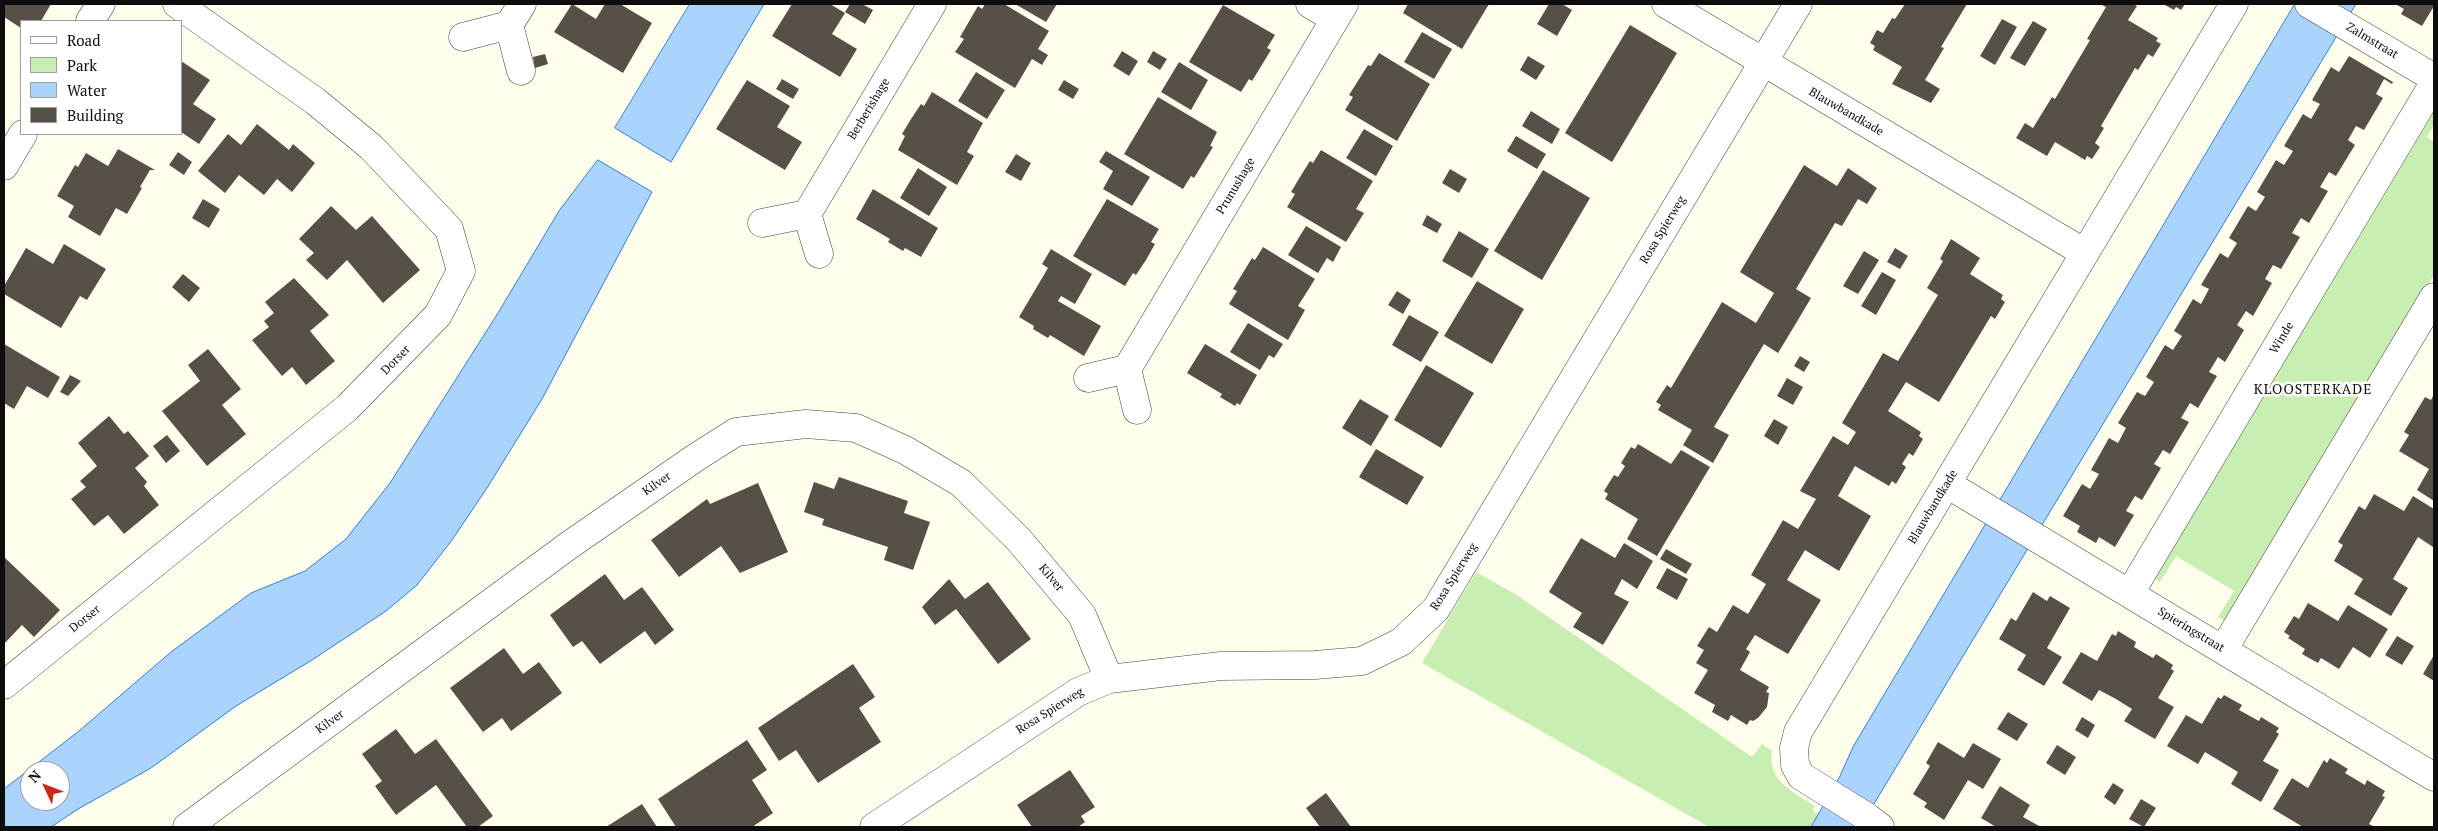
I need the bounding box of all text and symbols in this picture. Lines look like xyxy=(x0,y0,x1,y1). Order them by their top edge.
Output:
legend xyxy=(20,20,182,135)
street label: Zalmstraat xyxy=(2343,20,2401,62)
text: Road xyxy=(67,30,100,50)
text: Park xyxy=(67,55,97,75)
street label: Berberishage xyxy=(845,76,893,142)
text: Water xyxy=(67,80,106,100)
street label: Blauwbandkade xyxy=(1806,85,1886,139)
text: Building xyxy=(67,105,124,125)
street label: Prunushage xyxy=(1214,155,1258,217)
street label: Rosa Spierweg xyxy=(1637,193,1689,267)
street label: Winde xyxy=(2267,319,2297,357)
street label: Dorser xyxy=(378,342,414,378)
district label: KLOOSTERKADE xyxy=(2252,382,2374,398)
street label: Blauwbandkade xyxy=(1905,467,1961,547)
street label: Kilver xyxy=(640,469,674,499)
street label: Rosa Spierweg xyxy=(1428,541,1480,613)
street label: Kilver xyxy=(1035,561,1067,595)
street label: Dorser xyxy=(67,602,103,636)
street label: Spieringstraat xyxy=(2155,604,2227,656)
street label: Rosa Spierweg xyxy=(1014,685,1086,737)
street label: Kilver xyxy=(313,707,347,737)
north arrow xyxy=(20,761,70,811)
text: N xyxy=(24,766,45,786)

